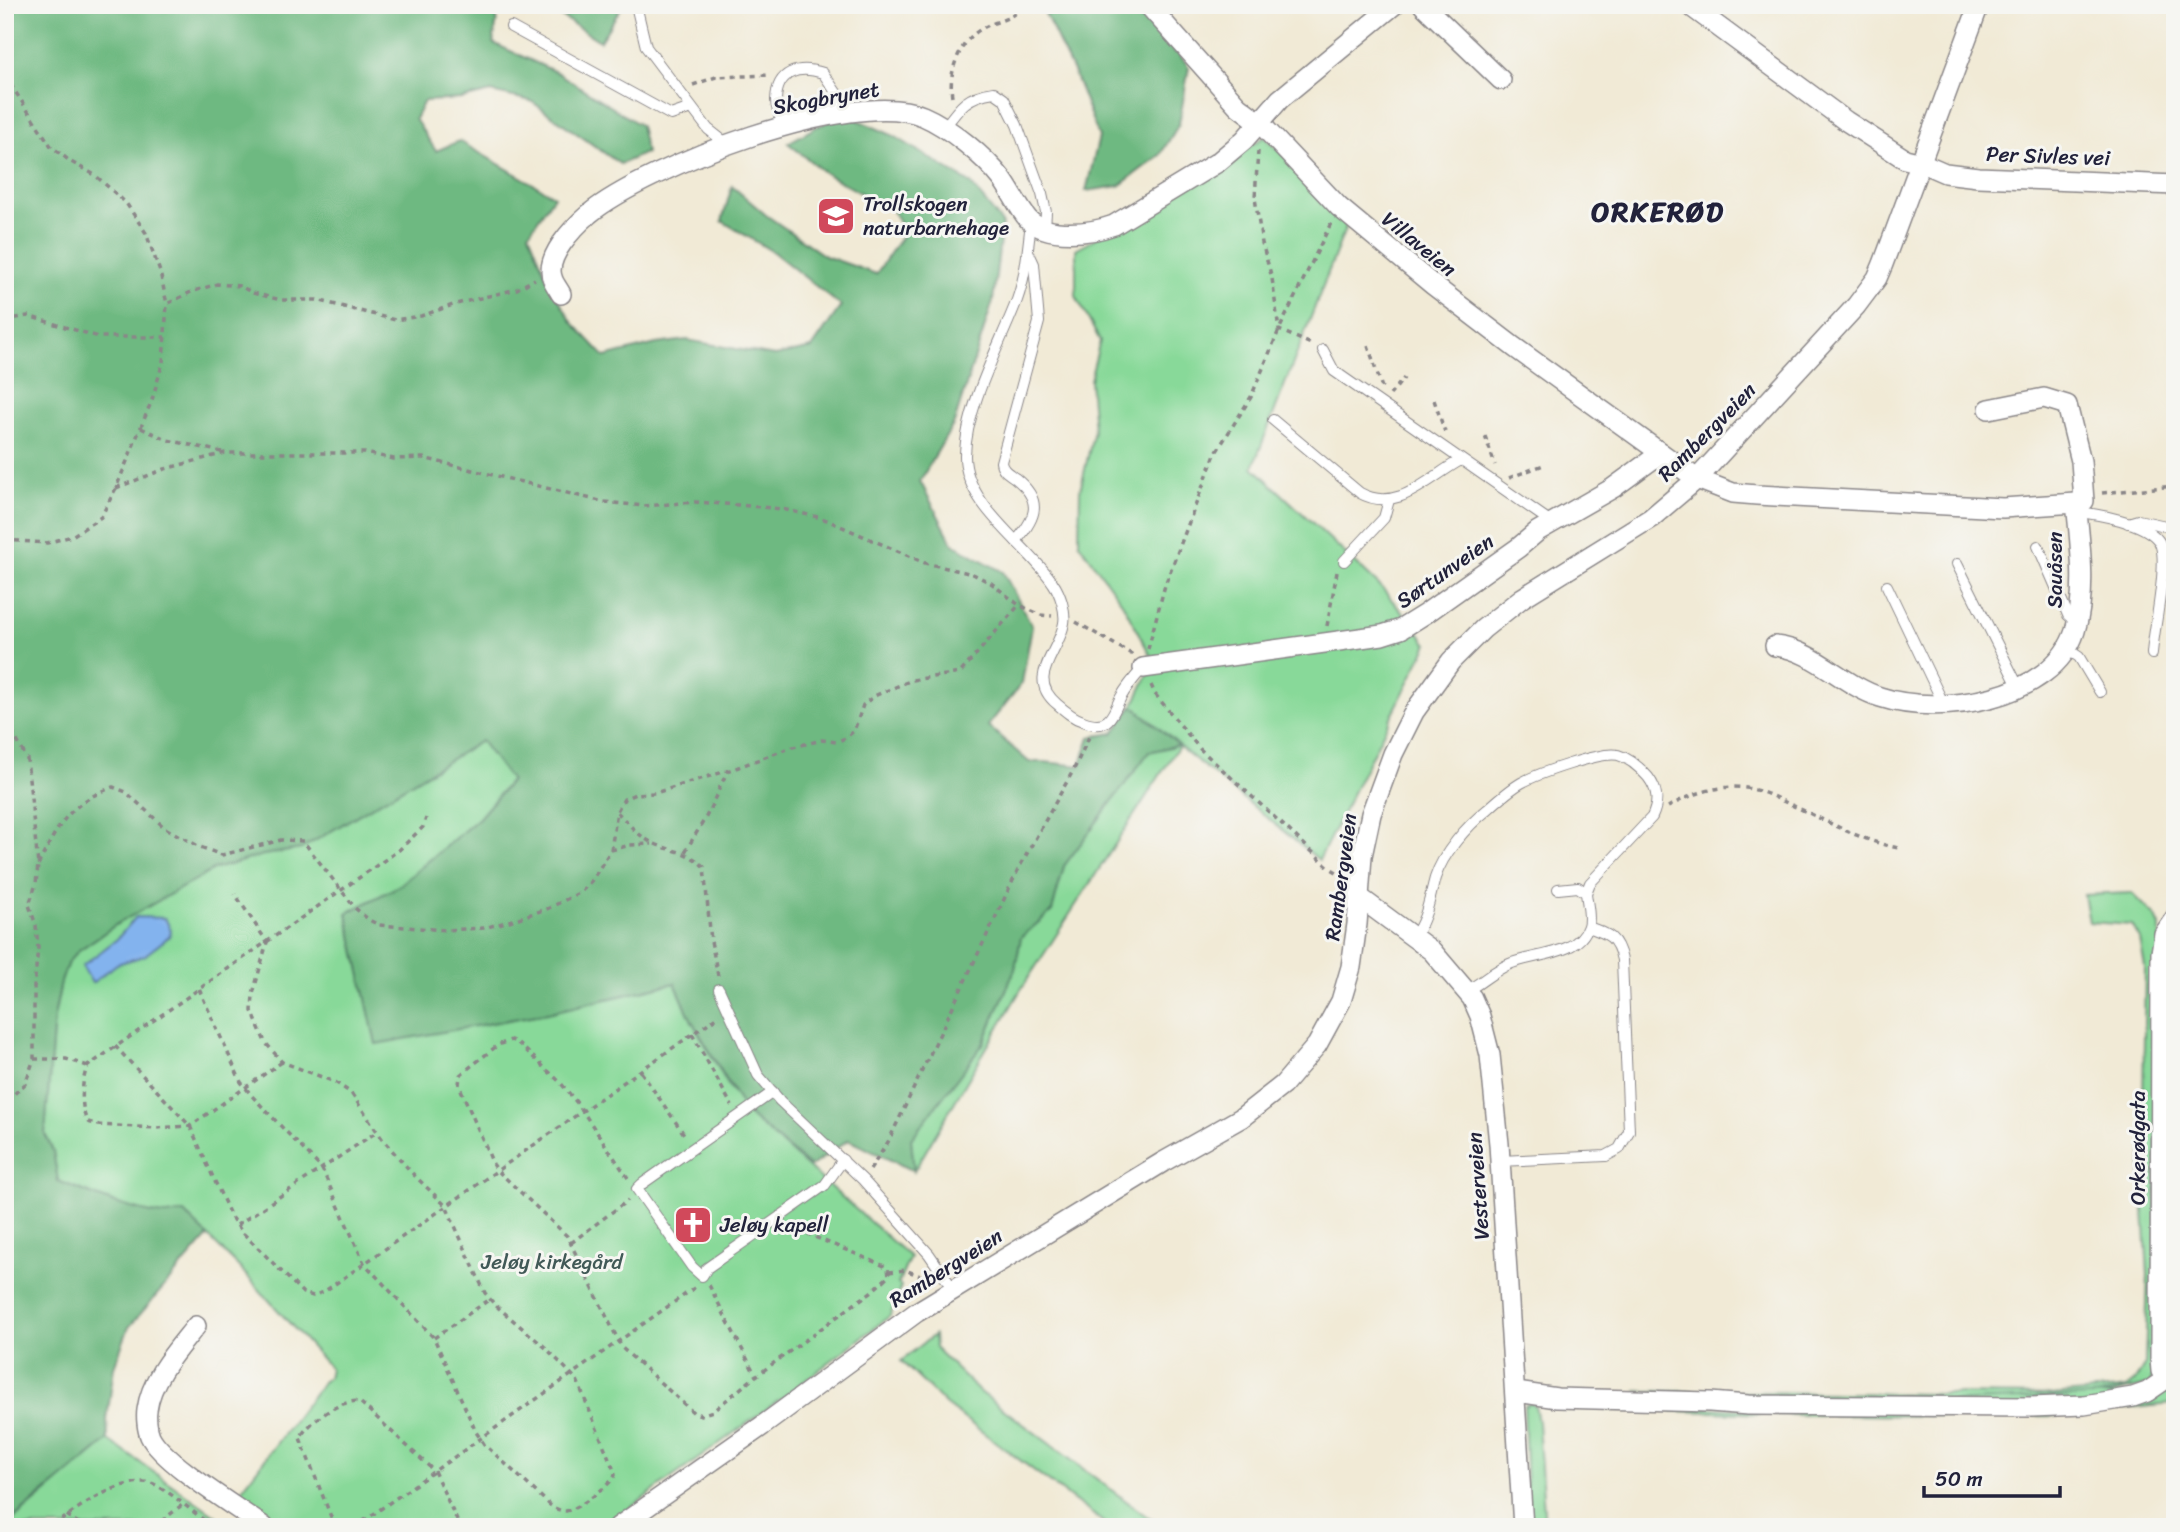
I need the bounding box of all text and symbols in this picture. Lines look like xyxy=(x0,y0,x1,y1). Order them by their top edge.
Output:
street label: Skogbrynet xyxy=(770,70,882,126)
street label: Per Sivles vei xyxy=(1985,135,2112,177)
place label: Trollskogen naturbarnehage xyxy=(863,185,1009,247)
district label: ORKERØD xyxy=(1591,187,1725,236)
school or university icon: Trollskogen naturbarnehage xyxy=(815,195,857,237)
street label: Villaveien xyxy=(1373,201,1465,287)
street label: Rambergveien xyxy=(1648,373,1766,491)
street label: Sørtunveien xyxy=(1388,523,1502,619)
street label: Sauåsen xyxy=(2036,532,2074,608)
street label: Rambergveien xyxy=(1313,811,1369,943)
street label: Orkerødgata xyxy=(2119,1090,2157,1205)
street label: Vesterveien xyxy=(1455,1131,1501,1241)
church icon: Jeløy kapell xyxy=(672,1204,714,1246)
place label: Jeløy kapell xyxy=(719,1206,830,1244)
street label: Rambergveien xyxy=(881,1218,1011,1318)
park label: Jeløy kirkegård xyxy=(480,1243,625,1281)
scale bar xyxy=(1924,1455,2061,1499)
text: 50 m xyxy=(1935,1460,1983,1498)

